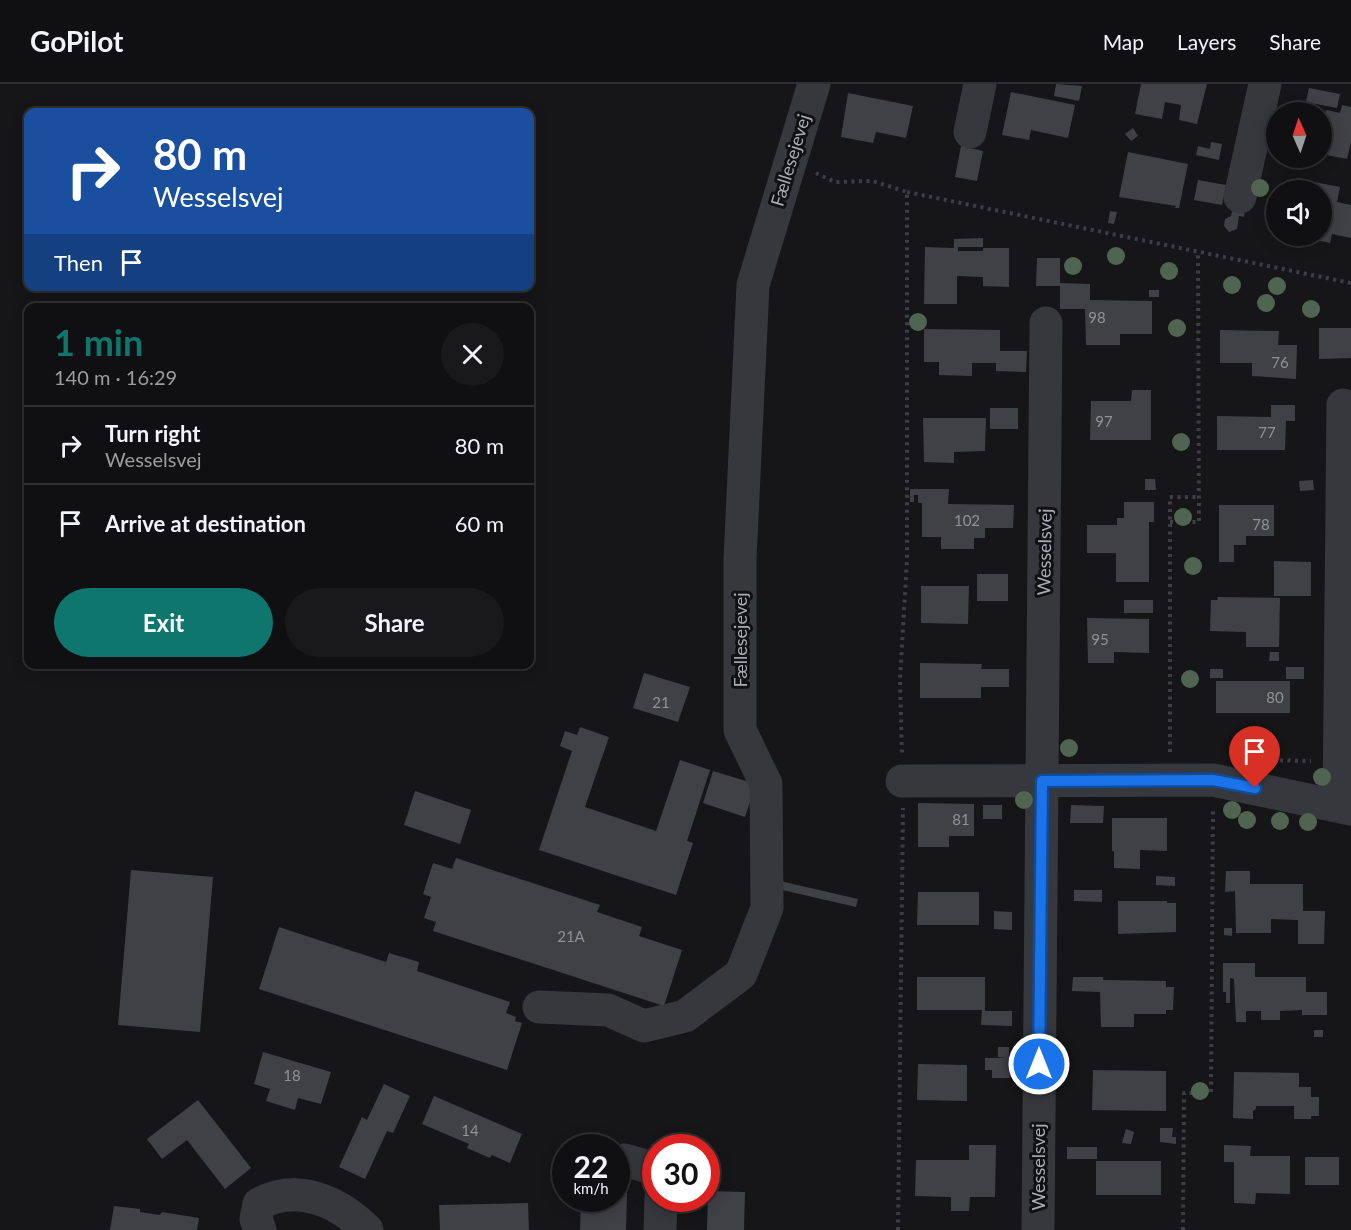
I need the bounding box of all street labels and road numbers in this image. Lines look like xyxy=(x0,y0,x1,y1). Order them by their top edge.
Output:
street label: Fællesejevej xyxy=(766,111,814,209)
street label: Wesselsvej xyxy=(1032,508,1056,596)
street label: Fællesejevej xyxy=(729,592,751,688)
street label: Wesselsvej xyxy=(1027,1124,1049,1211)

